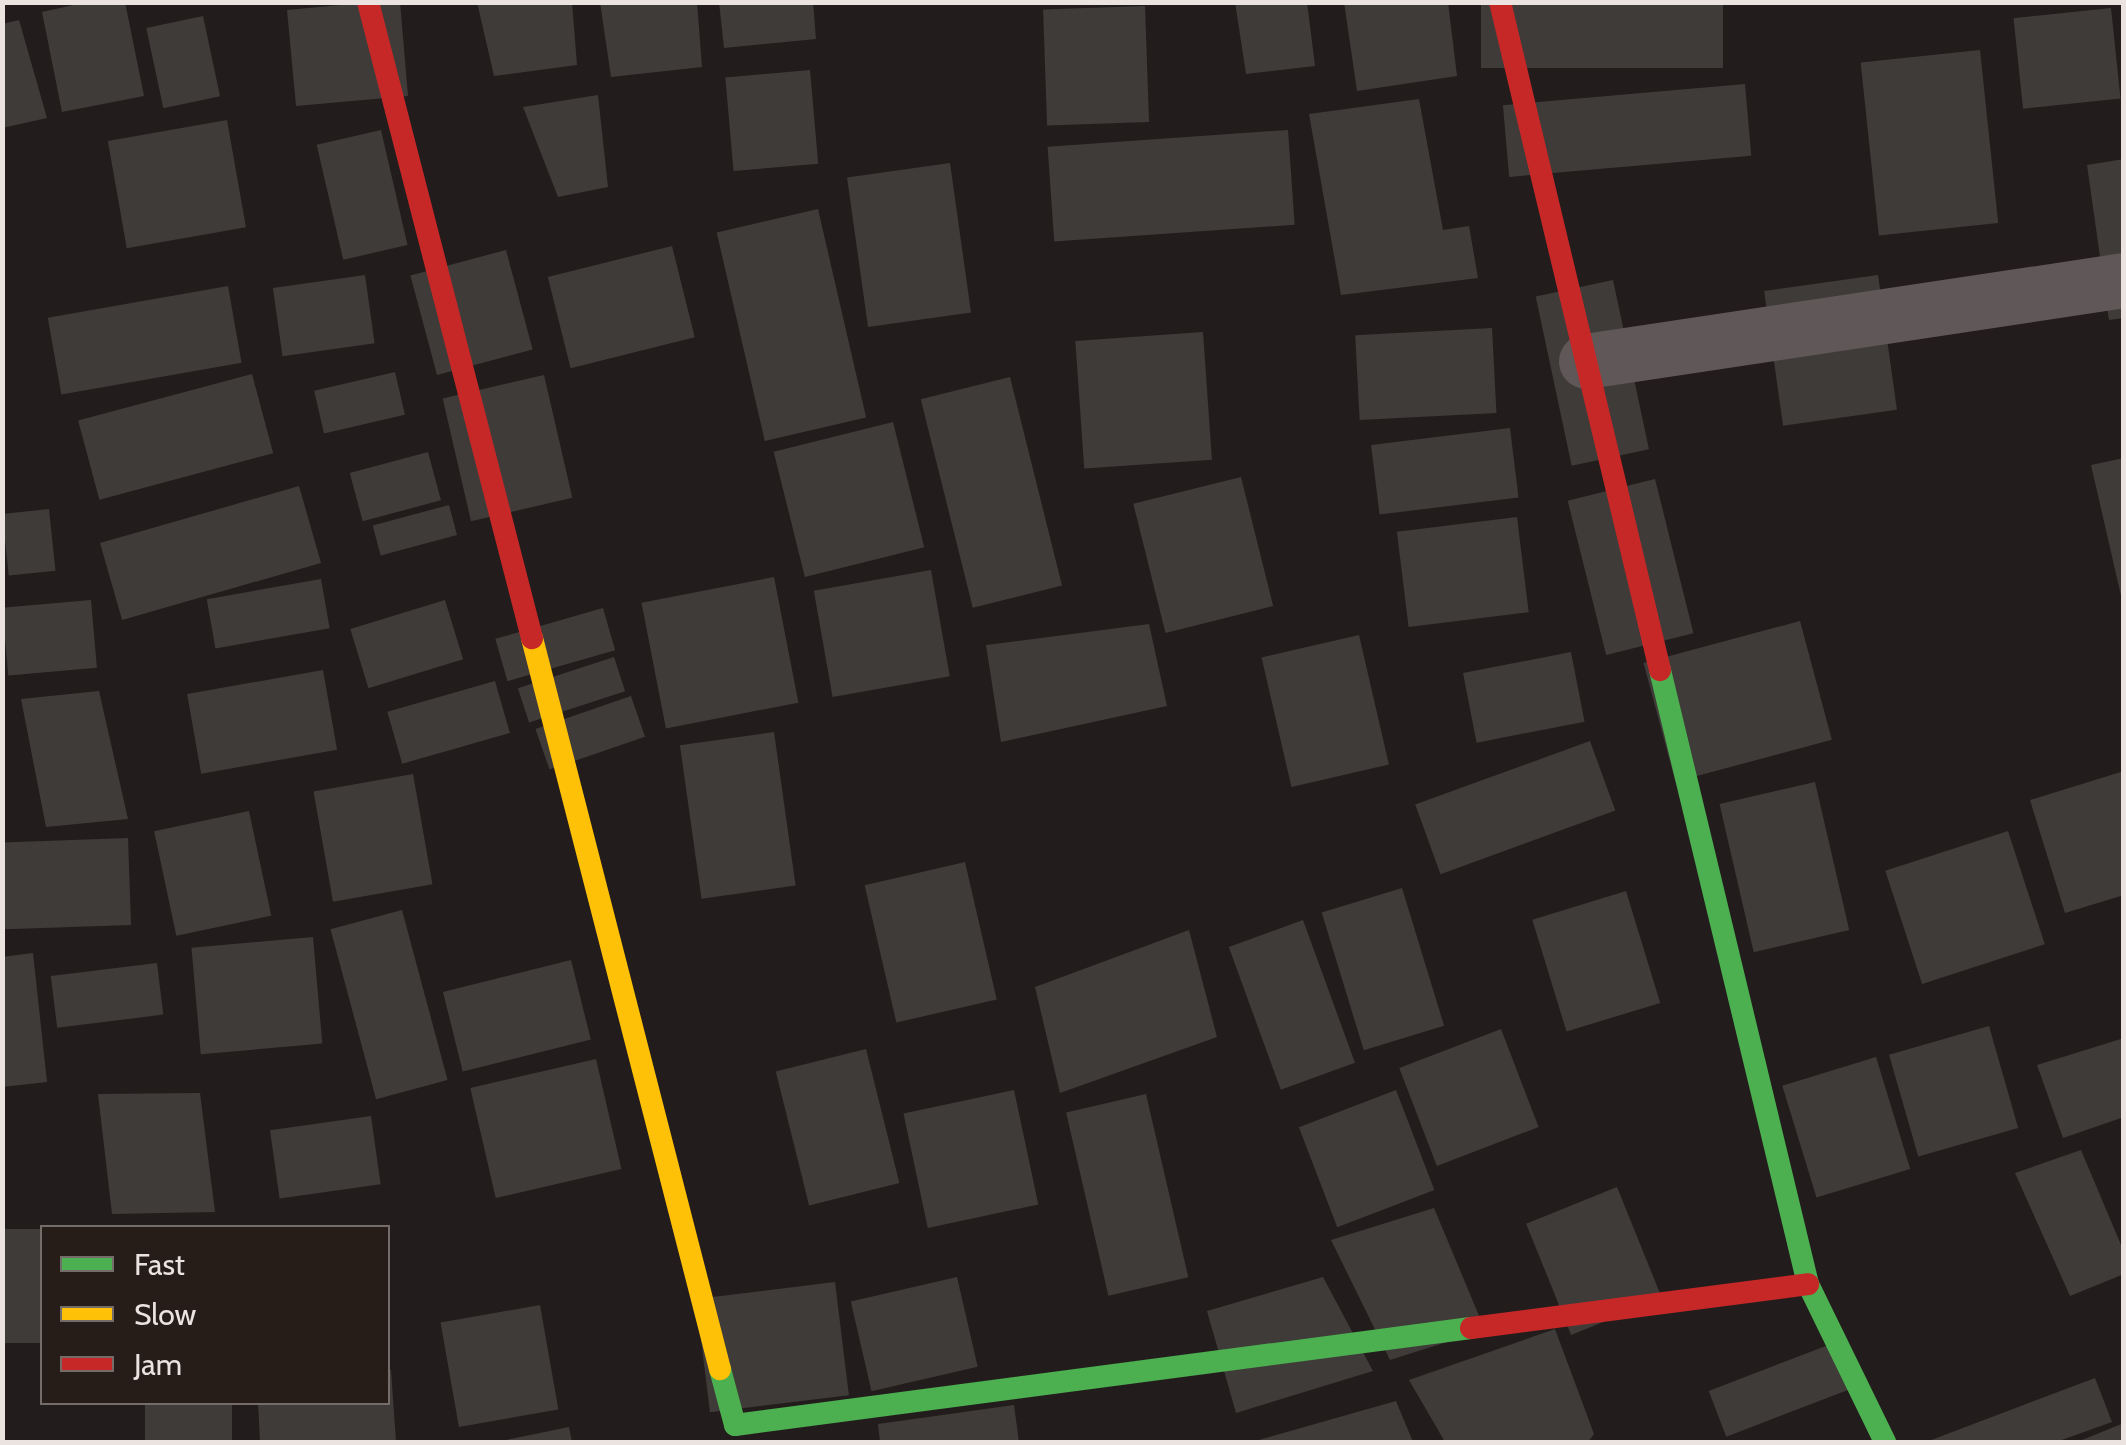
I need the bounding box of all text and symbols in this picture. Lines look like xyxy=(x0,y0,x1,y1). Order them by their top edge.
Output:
legend xyxy=(40,1225,390,1405)
text: Fast xyxy=(134,1246,185,1283)
text: Slow xyxy=(134,1296,196,1333)
text: Jam xyxy=(134,1346,182,1383)

